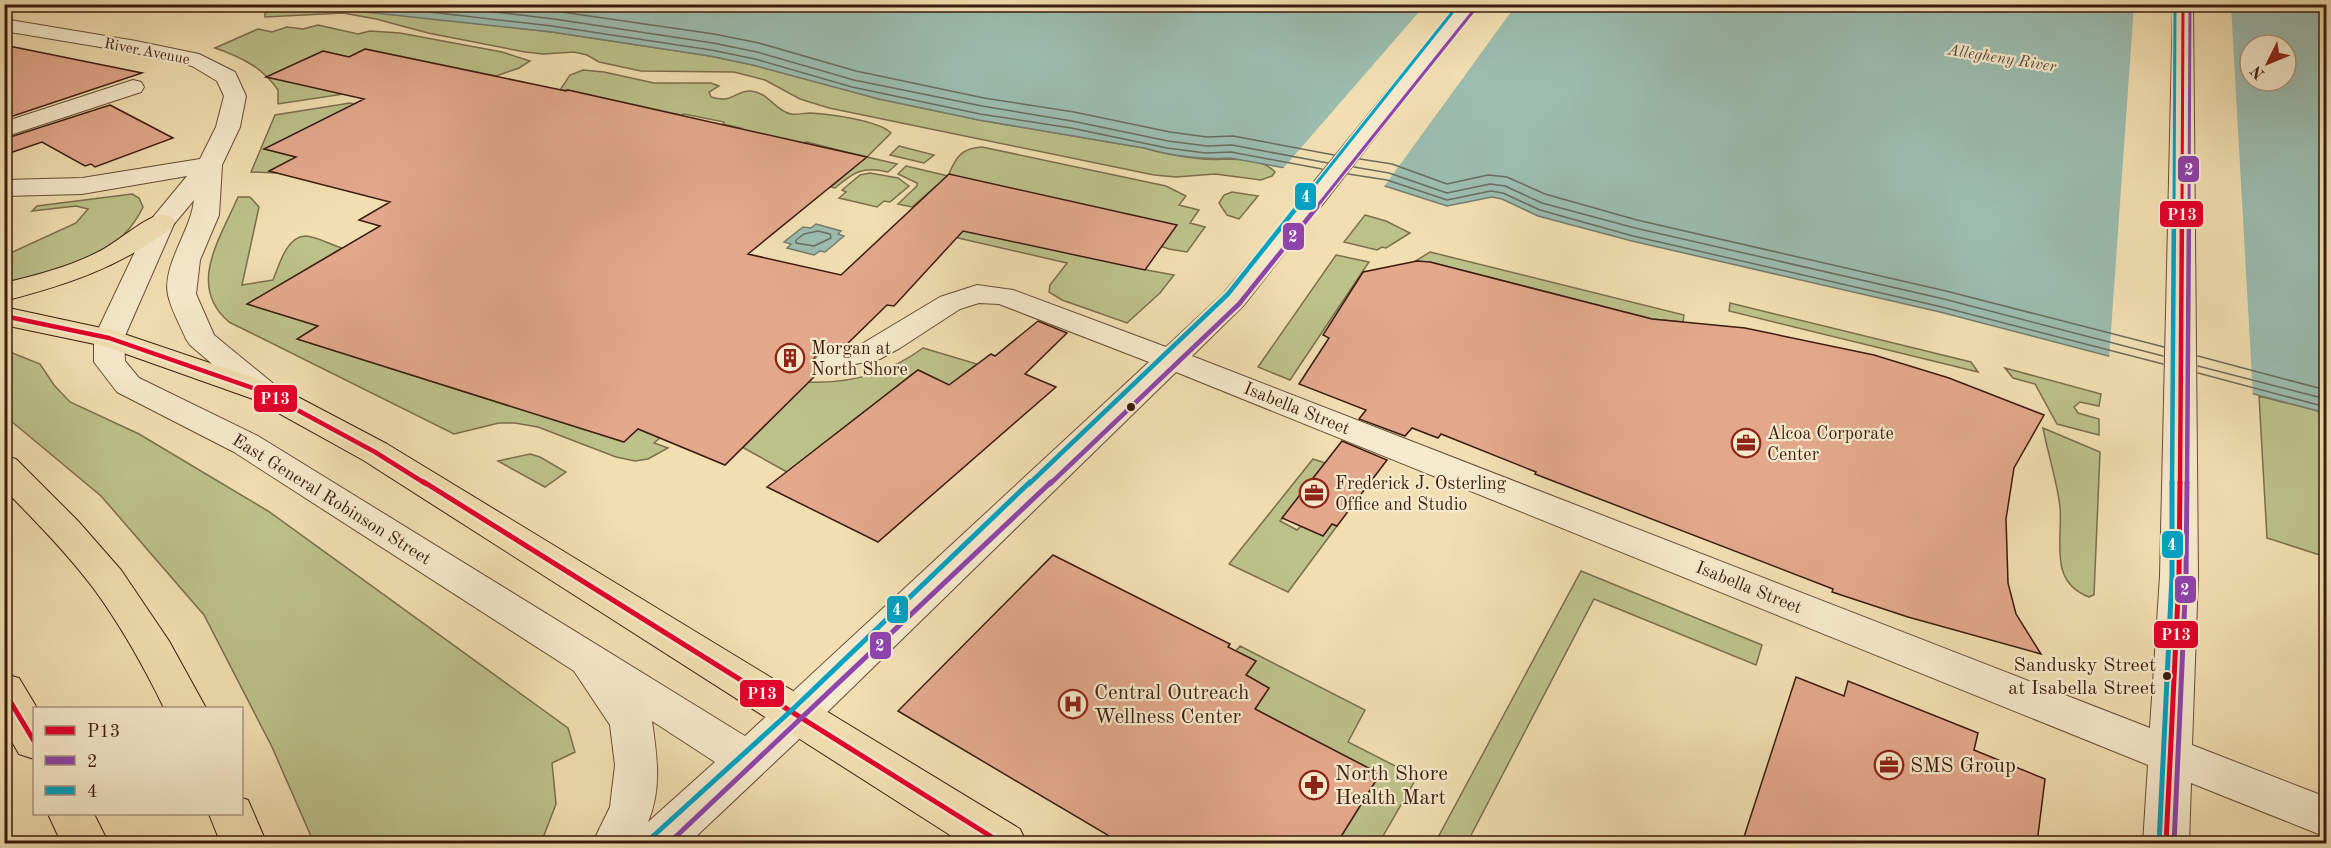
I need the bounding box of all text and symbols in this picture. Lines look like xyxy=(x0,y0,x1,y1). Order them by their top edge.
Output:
north arrow xyxy=(2238,33,2298,93)
street label: River Avenue xyxy=(103,37,191,68)
water label: Allegheny River xyxy=(1945,42,2058,76)
text: N xyxy=(2248,61,2269,82)
line badge: 2 xyxy=(2177,155,2200,183)
text: 2 xyxy=(2184,163,2194,179)
line badge: 4 xyxy=(1294,182,1317,211)
text: 4 xyxy=(1301,190,1311,206)
line badge: P13 xyxy=(2159,200,2204,228)
text: P13 xyxy=(2167,208,2197,224)
line badge: 2 xyxy=(1282,222,1305,251)
text: 2 xyxy=(1288,230,1298,246)
place label: Morgan at North Shore xyxy=(811,340,908,379)
building icon: Morgan at North Shore xyxy=(774,342,806,374)
street label: Isabella Street xyxy=(1241,379,1352,438)
line badge: P13 xyxy=(253,384,298,413)
text: P13 xyxy=(260,392,290,408)
unlabelled marker xyxy=(1125,401,1137,413)
place label: Alcoa Corporate Center xyxy=(1767,425,1894,464)
office icon: Alcoa Corporate Center xyxy=(1730,427,1762,459)
street label: East General Robinson Street xyxy=(229,431,434,569)
place label: Frederick J. Osterling Office and Studio xyxy=(1335,475,1507,514)
office icon: Frederick J. Osterling Office and Studio xyxy=(1298,477,1330,509)
line badge: 4 xyxy=(2161,530,2184,559)
text: 4 xyxy=(2167,538,2177,554)
street label: Isabella Street xyxy=(1693,558,1804,617)
line badge: 2 xyxy=(2174,575,2197,604)
text: 2 xyxy=(2180,583,2190,599)
line badge: 4 xyxy=(886,595,909,624)
text: 4 xyxy=(892,603,902,619)
line badge: P13 xyxy=(2153,620,2199,649)
text: P13 xyxy=(2161,628,2191,644)
line badge: 2 xyxy=(869,631,892,660)
text: 2 xyxy=(875,639,885,655)
place label: Sandusky Street at Isabella Street xyxy=(2008,656,2156,699)
marker: Sandusky Street at Isabella Street xyxy=(2161,670,2173,682)
line badge: P13 xyxy=(739,679,785,708)
place label: Central Outreach Wellness Center xyxy=(1094,683,1249,728)
text: P13 xyxy=(747,687,777,703)
hospital icon: Central Outreach Wellness Center xyxy=(1057,688,1089,720)
legend xyxy=(33,707,243,815)
text: P13 xyxy=(87,723,120,741)
office icon: SMS Group xyxy=(1873,749,1905,781)
text: 2 xyxy=(87,753,97,771)
place label: SMS Group xyxy=(1910,756,2016,777)
place label: North Shore Health Mart xyxy=(1335,764,1448,809)
pharmacy icon: North Shore Health Mart xyxy=(1298,769,1330,801)
text: 4 xyxy=(87,783,97,801)

